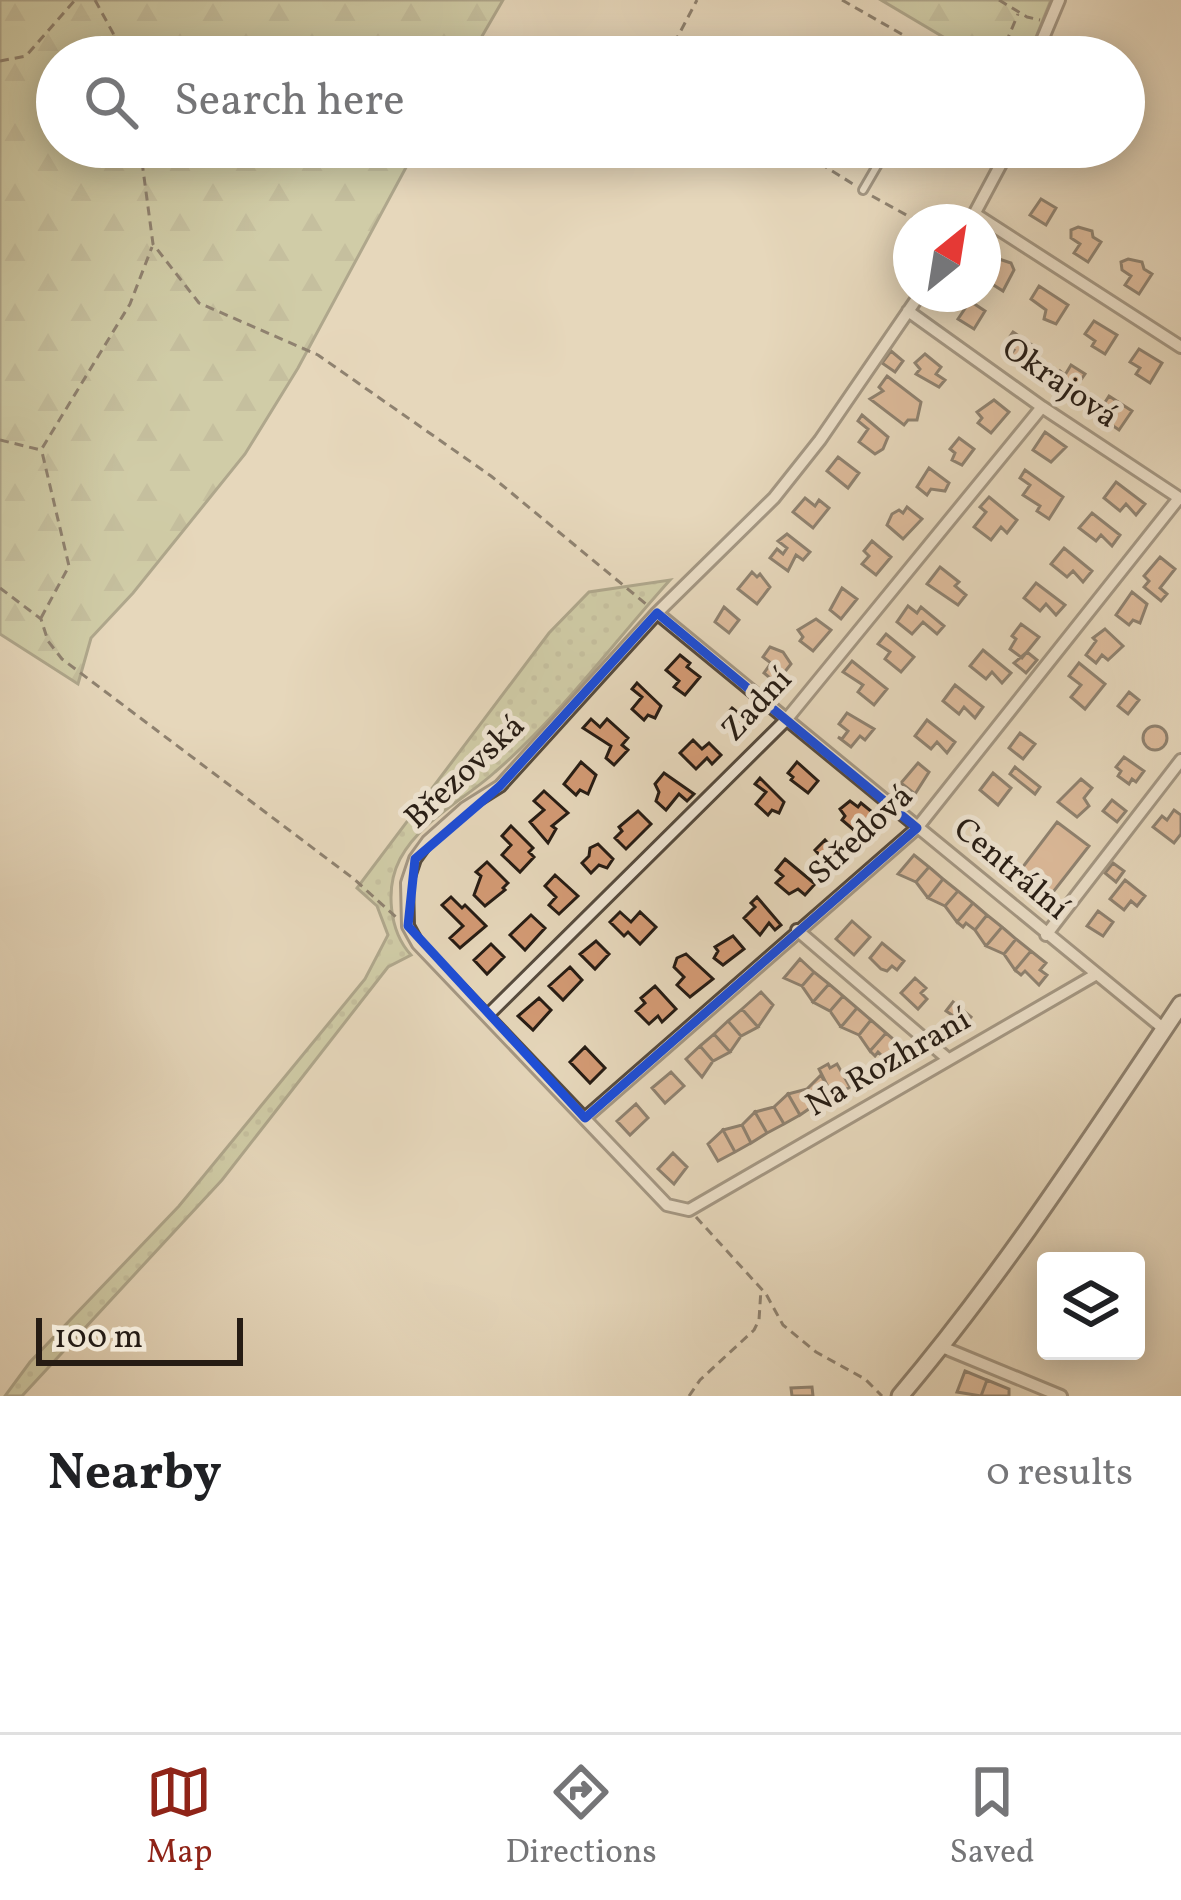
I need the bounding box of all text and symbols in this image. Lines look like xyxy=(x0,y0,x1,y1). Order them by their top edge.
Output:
search box xyxy=(36,36,1145,168)
icon: search xyxy=(78,69,144,135)
text: Search here xyxy=(174,71,405,134)
north arrow xyxy=(893,204,1001,312)
street label: Okrajová xyxy=(991,327,1127,441)
street label: Zadní xyxy=(712,659,804,753)
street label: Březovská xyxy=(396,705,536,841)
street label: Středová xyxy=(799,775,925,897)
street label: Centrální xyxy=(942,808,1078,932)
street label: Na Rozhraní xyxy=(798,998,980,1130)
map controls xyxy=(1037,1252,1145,1360)
button: layers xyxy=(1037,1252,1145,1360)
scale bar xyxy=(36,1312,243,1365)
text: 100 m xyxy=(54,1316,143,1362)
text: Nearby xyxy=(48,1439,222,1510)
text: 0 results xyxy=(986,1447,1133,1501)
tab: Map xyxy=(146,1759,213,1877)
tab: Directions xyxy=(505,1759,657,1877)
tab: Saved xyxy=(950,1759,1035,1877)

